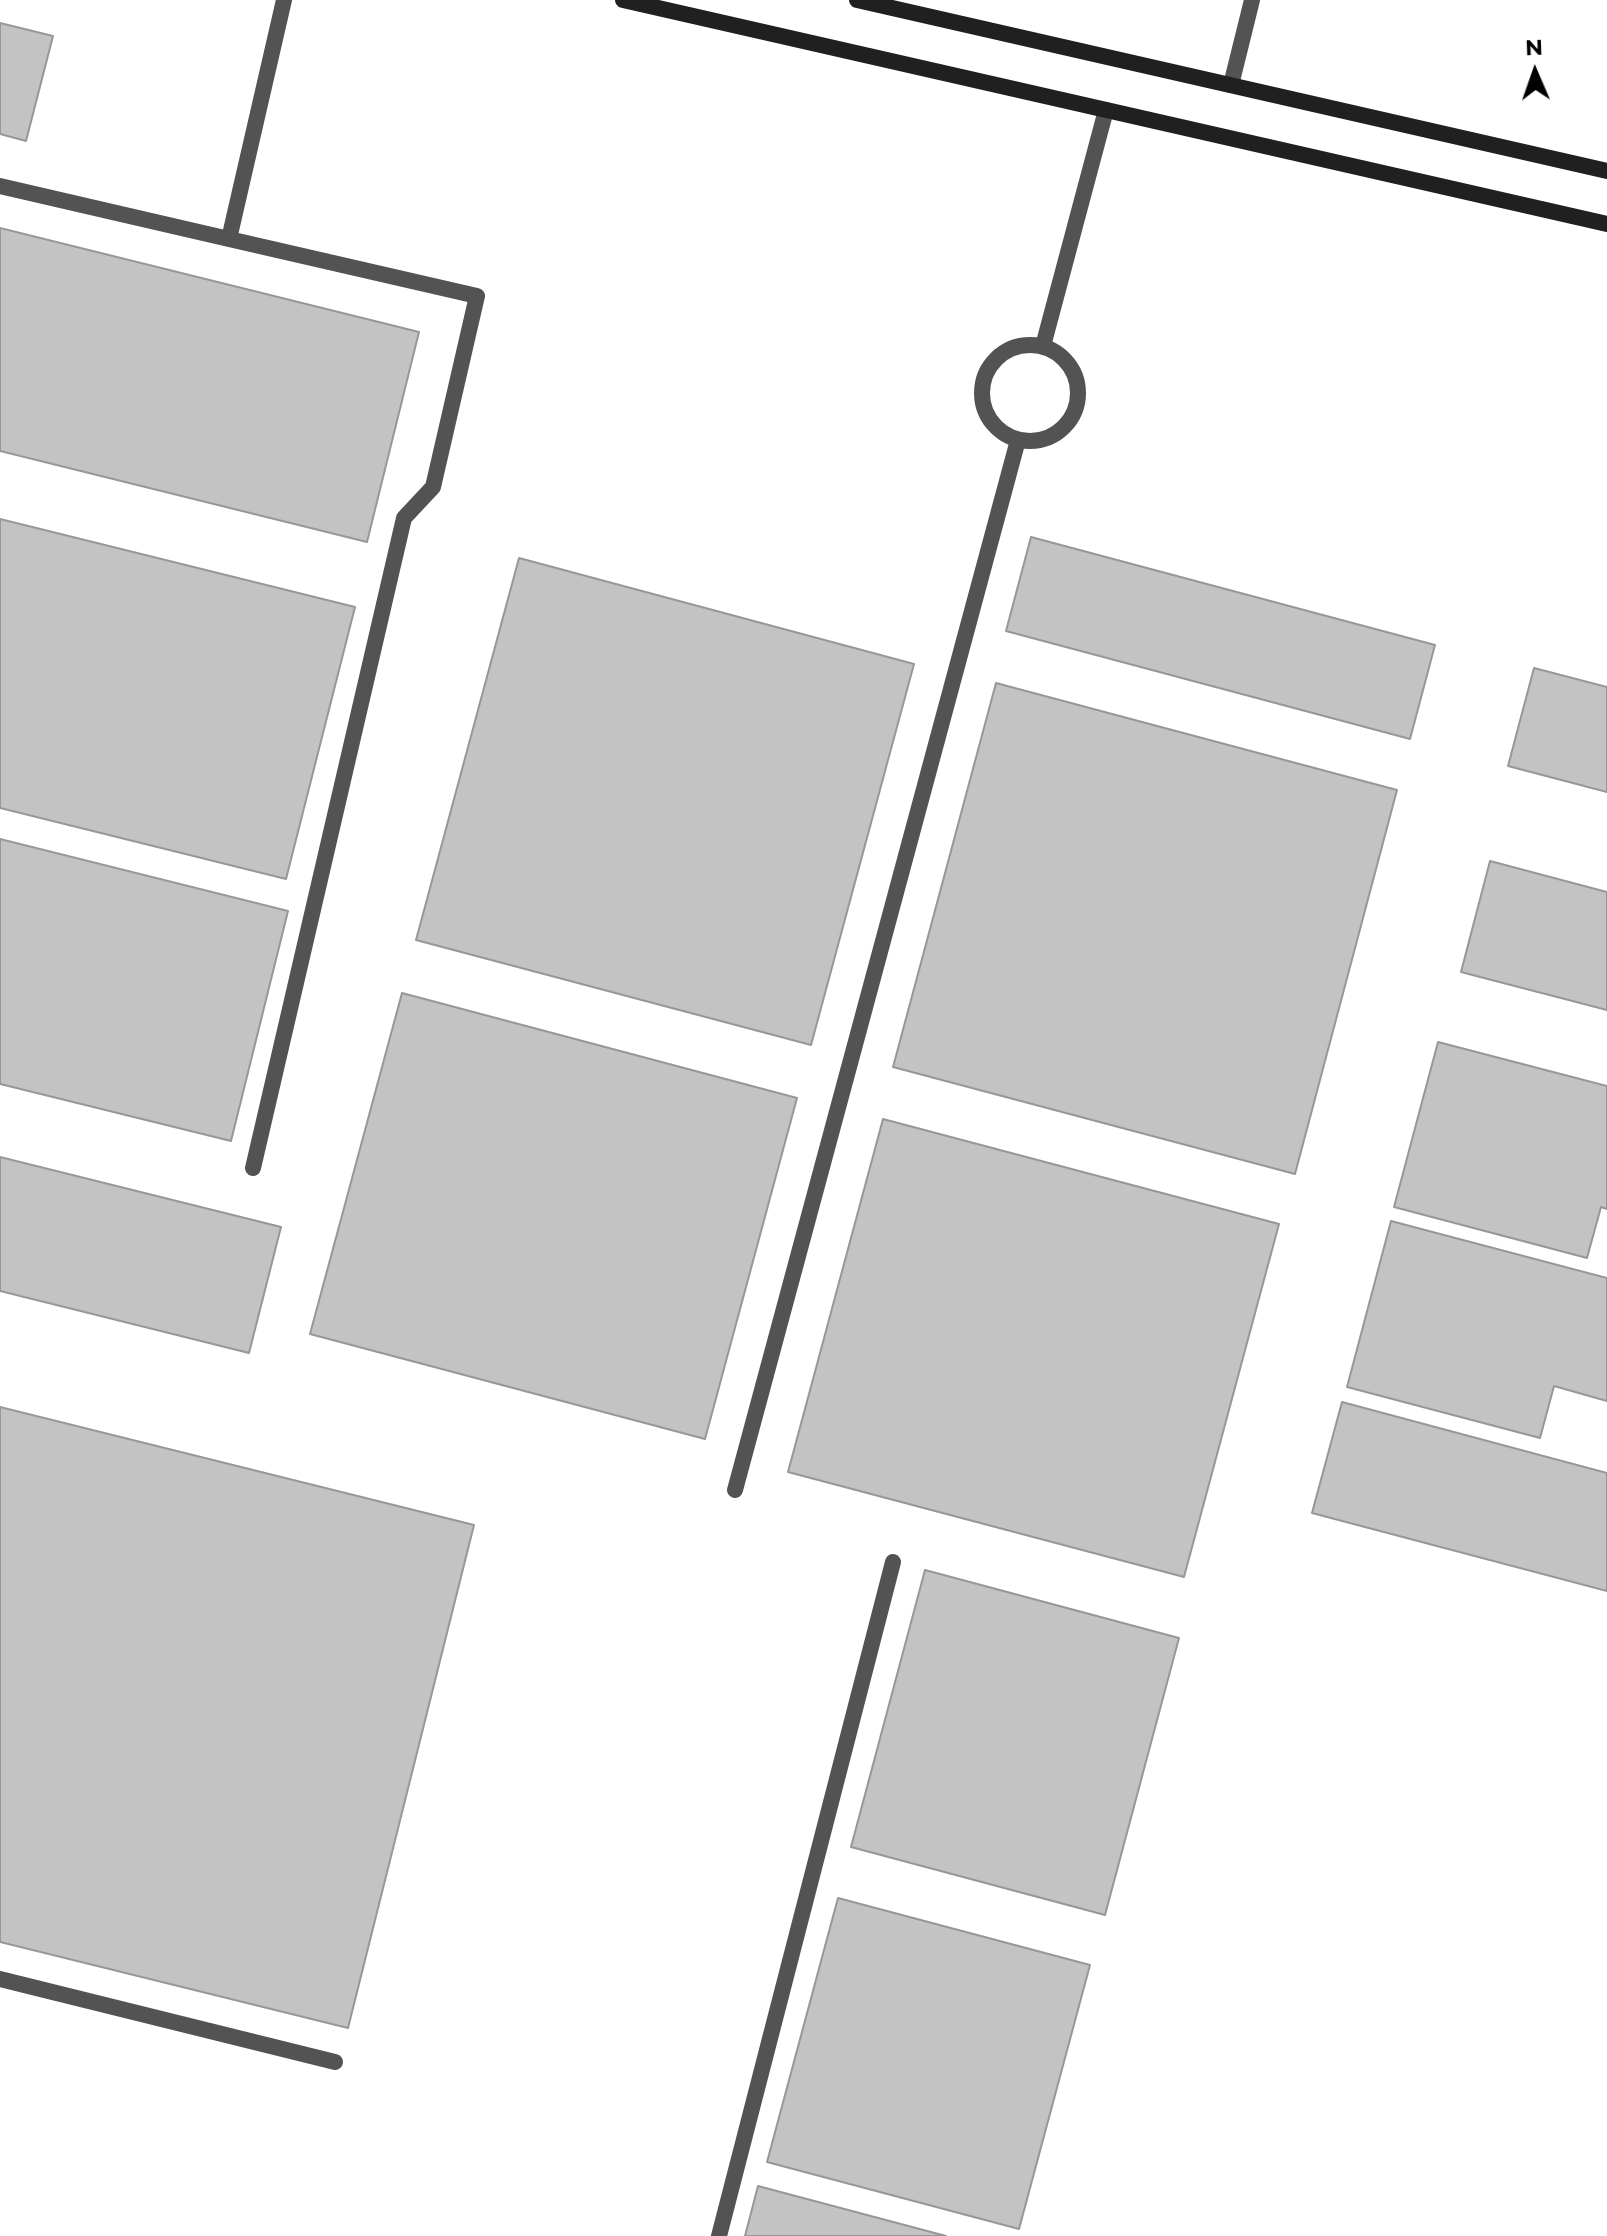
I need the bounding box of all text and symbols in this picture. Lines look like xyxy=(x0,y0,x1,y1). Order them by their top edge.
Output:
north arrow xyxy=(1495,32,1575,112)
text: N xyxy=(1525,34,1544,61)

